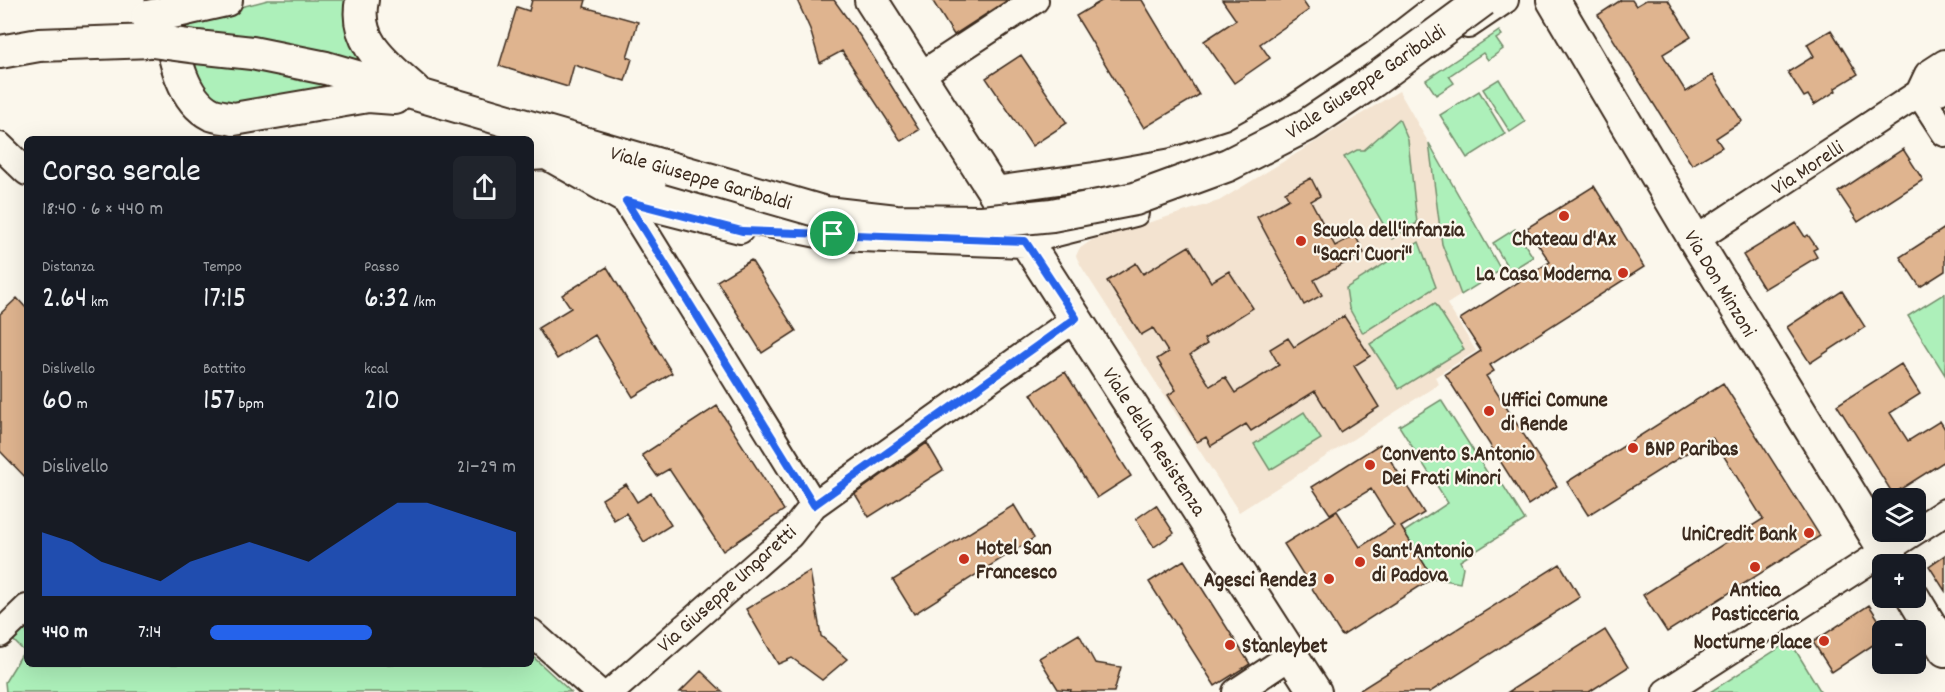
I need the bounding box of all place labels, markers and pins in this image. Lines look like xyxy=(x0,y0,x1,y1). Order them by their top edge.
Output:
pin xyxy=(807,208,858,259)
marker: Chateau d'Ax xyxy=(1557,209,1571,223)
place label: Scuola dell'infanzia "Sacri Cuori" xyxy=(1313,217,1465,271)
place label: Chateau d'Ax xyxy=(1512,226,1616,256)
marker: Scuola dell'infanzia "Sacri Cuori" xyxy=(1294,234,1308,248)
place label: La Casa Moderna xyxy=(1476,261,1612,291)
marker: La Casa Moderna xyxy=(1616,266,1630,280)
place label: Uffici Comune di Rende xyxy=(1501,387,1608,441)
marker: Uffici Comune di Rende xyxy=(1482,404,1496,418)
place label: BNP Paribas xyxy=(1645,436,1739,466)
place label: Convento S.Antonio Dei Frati Minori xyxy=(1382,441,1535,495)
marker: BNP Paribas xyxy=(1626,441,1640,455)
marker: Convento S.Antonio Dei Frati Minori xyxy=(1363,458,1377,472)
place label: UniCredit Bank xyxy=(1682,521,1797,551)
marker: UniCredit Bank xyxy=(1802,526,1816,540)
place label: Hotel San Francesco xyxy=(976,535,1057,589)
place label: Sant'Antonio di Padova xyxy=(1372,538,1474,592)
marker: Hotel San Francesco xyxy=(957,552,971,566)
marker: Sant'Antonio di Padova xyxy=(1353,555,1367,569)
marker: Antica Pasticceria xyxy=(1748,560,1762,574)
place label: Agesci Rende3 xyxy=(1204,567,1317,597)
marker: Agesci Rende3 xyxy=(1322,572,1336,586)
place label: Antica Pasticceria xyxy=(1711,577,1800,631)
place label: Nocturne Place xyxy=(1693,629,1812,659)
place label: Stanleybet xyxy=(1242,633,1328,663)
marker: Nocturne Place xyxy=(1817,634,1831,648)
marker: Stanleybet xyxy=(1223,638,1237,652)

